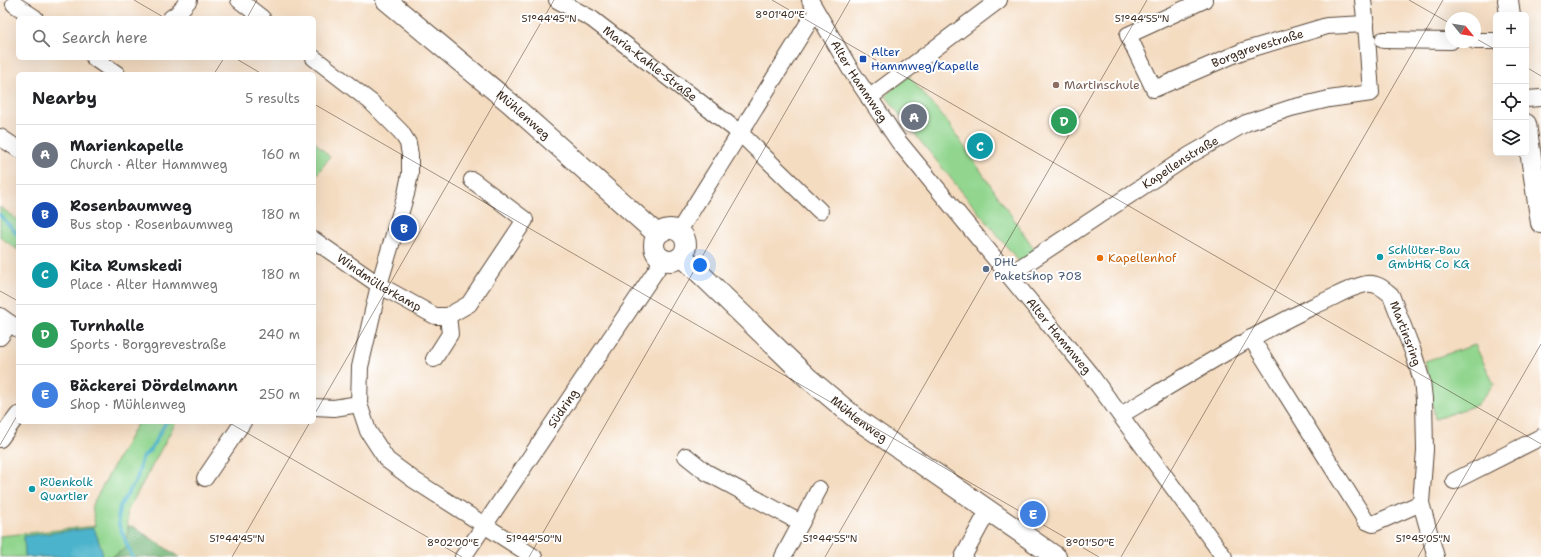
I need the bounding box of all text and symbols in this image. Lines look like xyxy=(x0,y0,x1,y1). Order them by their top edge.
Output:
text: 8°01'40"E xyxy=(755,8,805,21)
text: 51°44'45"N xyxy=(521,12,577,25)
text: 51°44'55"N xyxy=(1115,12,1169,25)
north arrow xyxy=(1445,12,1481,48)
map controls xyxy=(1493,12,1529,156)
button: + xyxy=(1493,12,1529,48)
search box xyxy=(16,16,316,60)
street label: Maria-Kahle-Straße xyxy=(599,22,701,105)
street label: Borggrevestraße xyxy=(1209,25,1306,71)
icon: search xyxy=(30,27,52,49)
text: Search here xyxy=(62,28,148,48)
street label: Alter Hammweg xyxy=(827,37,891,125)
place label: Alter Hammweg/Kapelle xyxy=(871,44,980,74)
button: − xyxy=(1493,48,1529,84)
marker: Alter Hammweg/Kapelle xyxy=(858,54,868,64)
place label: Martinschule xyxy=(1064,77,1140,93)
marker: Martinschule xyxy=(1051,80,1061,90)
button: locate xyxy=(1493,84,1529,120)
text: Nearby xyxy=(32,87,97,109)
street label: Mühlenweg xyxy=(493,87,554,143)
text: 5 results xyxy=(245,90,300,107)
pin: A xyxy=(901,102,927,132)
pin: D xyxy=(1051,106,1077,136)
button: layers xyxy=(1493,120,1529,156)
pin: C xyxy=(967,131,993,161)
street label: Kapellenstraße xyxy=(1139,132,1221,193)
text: Marienkapelle xyxy=(70,136,184,156)
text: A xyxy=(40,146,50,163)
text: 160 m xyxy=(262,146,300,163)
text: Church · Alter Hammweg xyxy=(70,156,228,173)
text: Rosenbaumweg xyxy=(70,196,192,216)
text: B xyxy=(41,206,49,223)
text: 180 m xyxy=(261,206,300,223)
pin: B xyxy=(391,213,417,243)
text: Bus stop · Rosenbaumweg xyxy=(70,216,233,233)
place label: Schlüter-Bau GmbH& Co KG xyxy=(1388,242,1470,272)
street label: Windmüllerkamp xyxy=(334,250,425,315)
place label: Kapellenhof xyxy=(1108,250,1177,266)
marker: Schlüter-Bau GmbH& Co KG xyxy=(1375,252,1385,262)
marker: Kapellenhof xyxy=(1095,253,1105,263)
place label: DHL Paketshop 708 xyxy=(994,254,1082,284)
your location xyxy=(690,255,710,275)
text: Kita Rumskedi xyxy=(70,256,182,276)
marker: DHL Paketshop 708 xyxy=(981,264,991,274)
text: C xyxy=(41,266,49,283)
text: 180 m xyxy=(261,266,300,283)
text: Place · Alter Hammweg xyxy=(70,276,218,293)
street label: Alter Hammweg xyxy=(1023,295,1095,378)
street label: Martinsring xyxy=(1386,299,1425,368)
text: Turnhalle xyxy=(70,316,144,336)
text: D xyxy=(40,326,50,343)
text: 240 m xyxy=(258,326,300,343)
text: Sports · Borggrevestraße xyxy=(70,336,226,353)
text: Bäckerei Dördelmann xyxy=(70,376,238,396)
text: E xyxy=(41,386,49,403)
text: 250 m xyxy=(259,386,300,403)
street label: Südring xyxy=(544,386,582,431)
street label: Mühlenweg xyxy=(827,392,891,446)
text: Shop · Mühlenweg xyxy=(70,396,186,413)
place label: Rüenkolk Quartier xyxy=(40,474,93,504)
marker: Rüenkolk Quartier xyxy=(27,484,37,494)
pin: E xyxy=(1020,499,1046,529)
text: 51°44'45"N xyxy=(209,532,265,545)
text: 51°44'50"N xyxy=(506,532,562,545)
text: 51°44'55"N xyxy=(803,532,857,545)
text: 51°45'05"N xyxy=(1396,532,1450,545)
text: 8°02'00"E xyxy=(427,536,479,549)
text: 8°01'50"E xyxy=(1065,536,1115,549)

